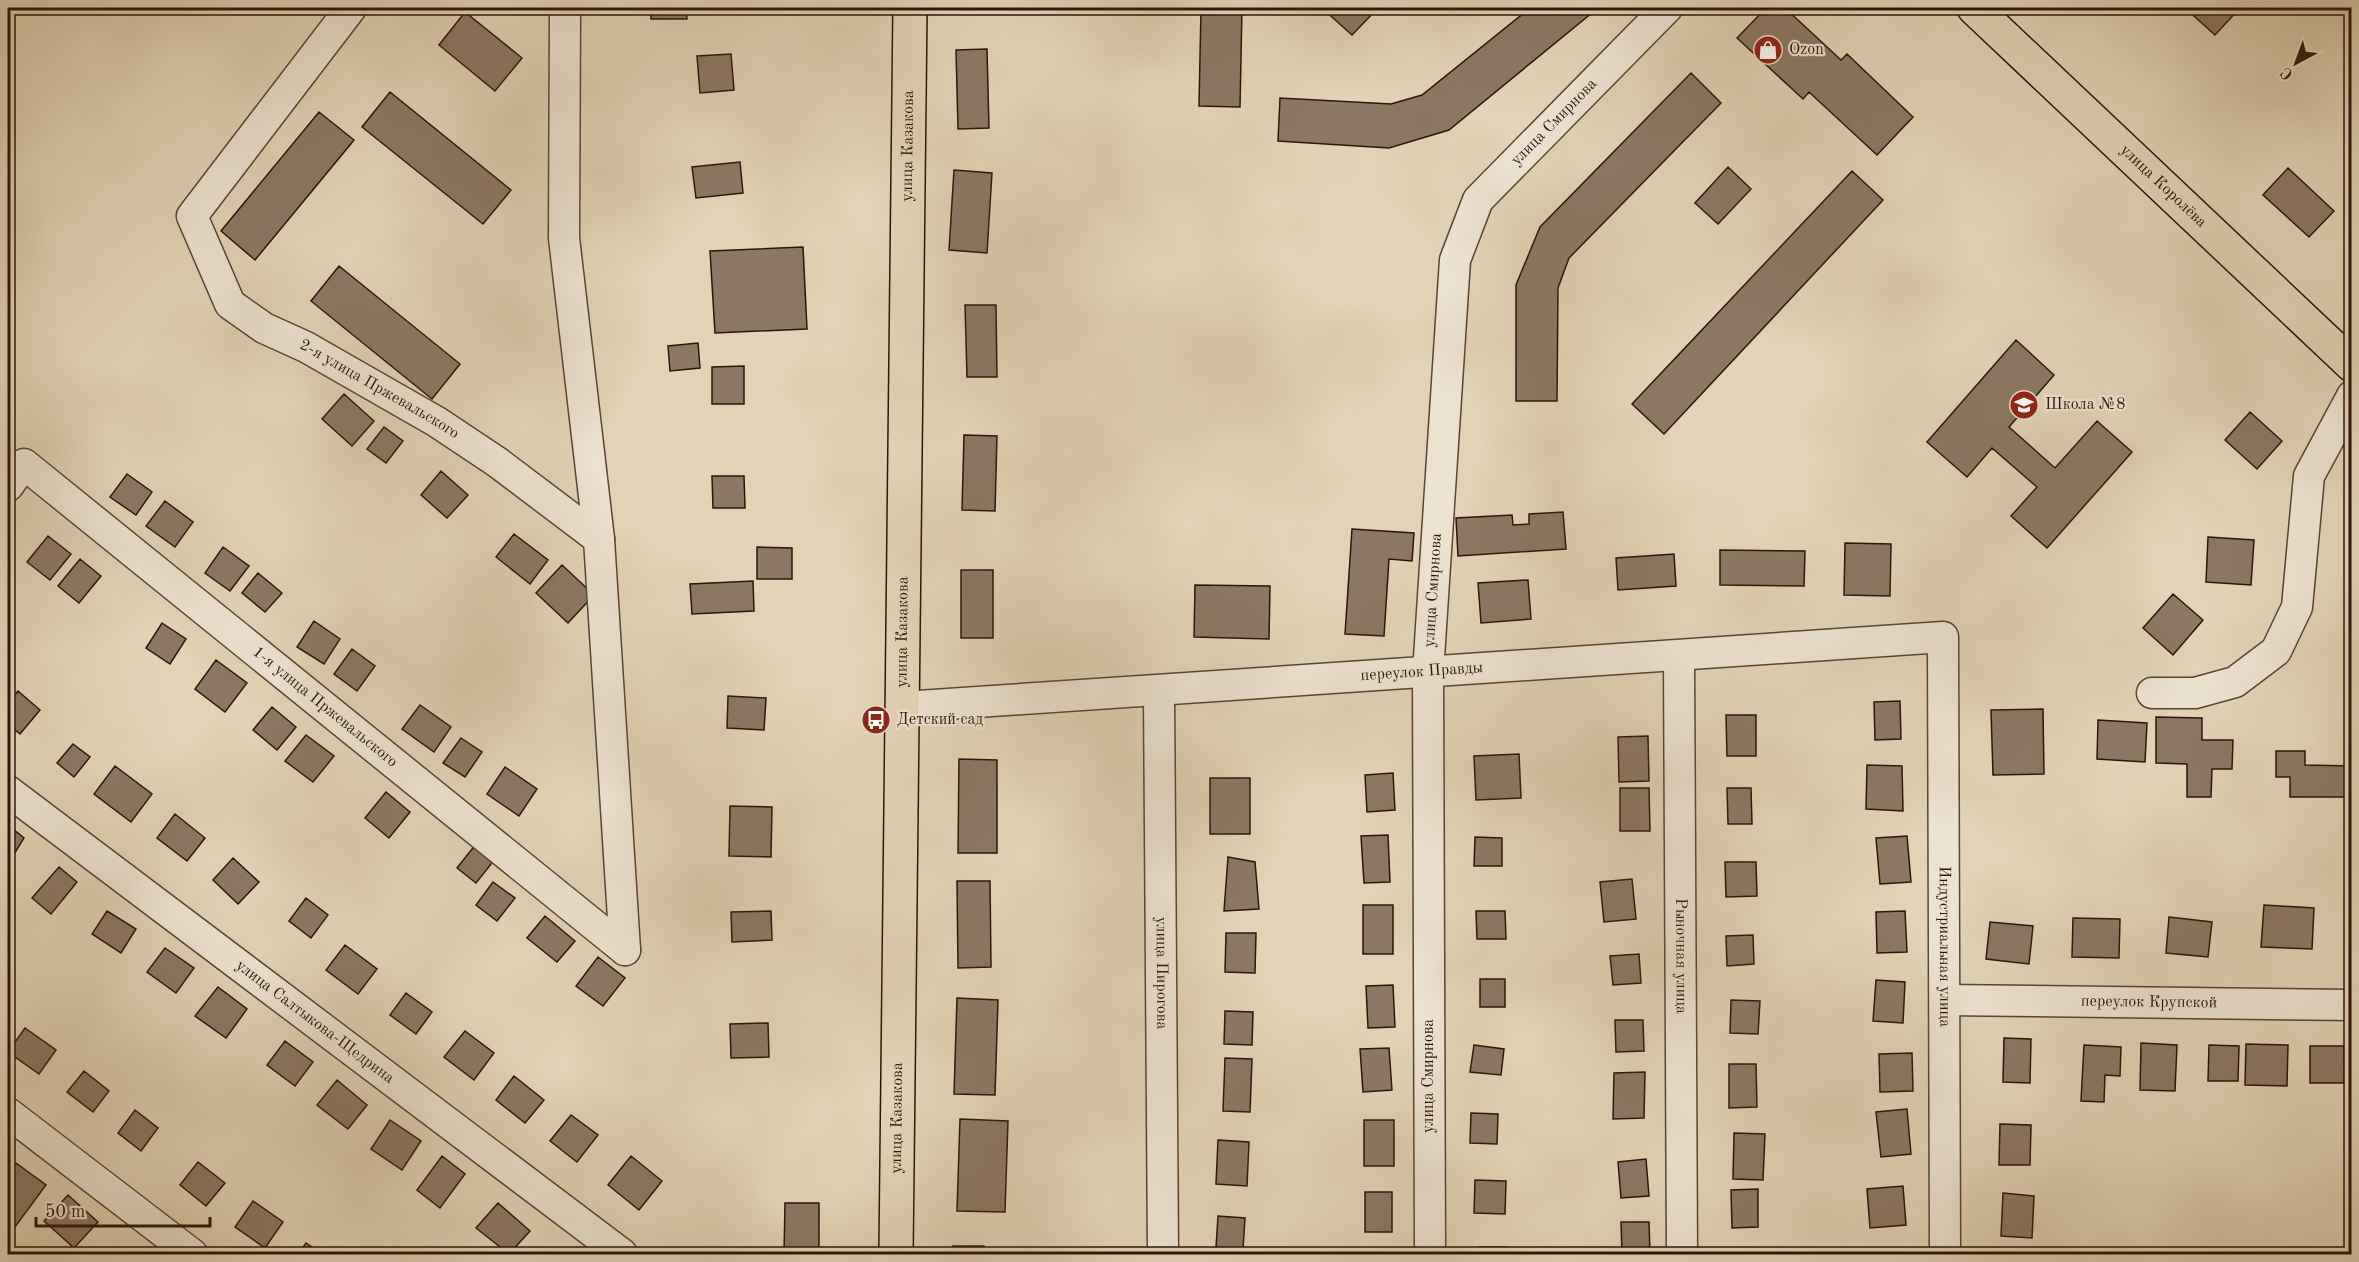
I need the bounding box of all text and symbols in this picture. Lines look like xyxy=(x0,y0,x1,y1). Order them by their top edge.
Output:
north arrow xyxy=(2266,33,2326,93)
shop icon: Ozon xyxy=(1752,34,1784,66)
place label: Ozon xyxy=(1789,42,1824,58)
text: С xyxy=(2278,63,2297,82)
street label: улица Смирнова xyxy=(1508,76,1600,169)
street label: улица Казакова xyxy=(900,90,917,202)
street label: улица Королёва xyxy=(2117,142,2209,231)
street label: 2-я улица Пржевальского xyxy=(297,337,462,442)
school or university icon: Школа №8 xyxy=(2008,389,2040,421)
place label: Школа №8 xyxy=(2045,397,2125,413)
street label: улица Смирнова xyxy=(1422,532,1445,648)
street label: улица Казакова xyxy=(894,576,912,688)
street label: 1-я улица Пржевальского xyxy=(249,644,400,771)
street label: переулок Правды xyxy=(1360,660,1484,684)
bus stop icon: Детский сад xyxy=(860,704,892,736)
place label: Детский сад xyxy=(897,712,983,728)
street label: Индустриальная улица xyxy=(1936,866,1952,1027)
street label: Рыночная улица xyxy=(1672,898,1689,1014)
street label: улица Пирогова xyxy=(1153,917,1169,1029)
street label: улица Салтыкова-Щедрина xyxy=(232,958,397,1087)
street label: переулок Крупской xyxy=(2081,994,2217,1011)
street label: улица Смирнова xyxy=(1421,1019,1437,1133)
street label: улица Казакова xyxy=(889,1062,906,1174)
scale bar xyxy=(36,1190,210,1228)
text: 50 m xyxy=(45,1203,85,1221)

